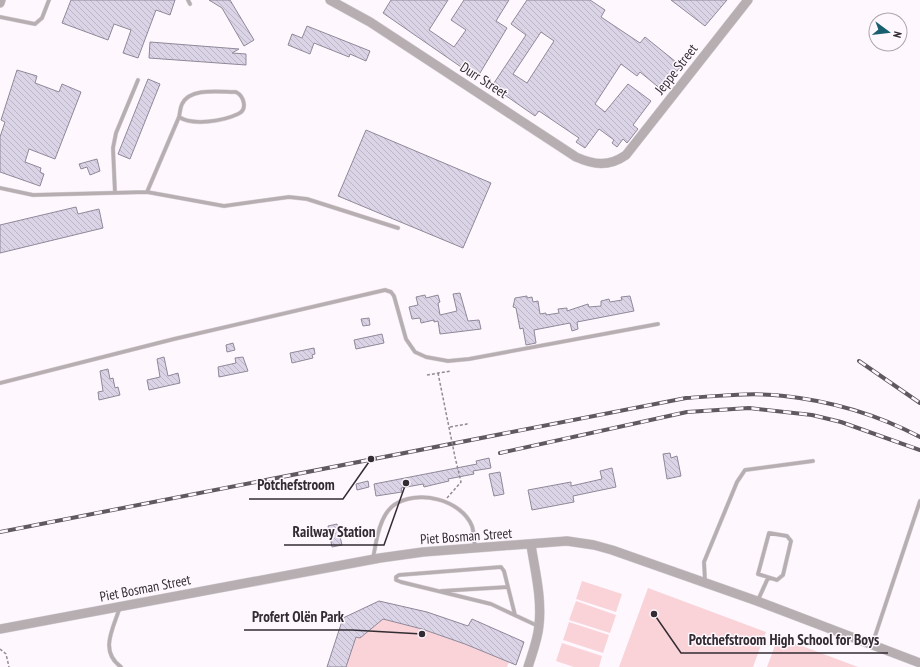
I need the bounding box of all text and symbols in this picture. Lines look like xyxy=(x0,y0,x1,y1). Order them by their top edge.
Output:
north arrow xyxy=(868,12,908,52)
text: N xyxy=(890,30,905,39)
street label: Jeppe Street xyxy=(650,40,701,99)
street label: Durr Street xyxy=(457,58,511,102)
callout: Potchefstroom xyxy=(249,472,343,499)
text: Potchefstroom xyxy=(257,475,335,494)
callout: Railway Station xyxy=(284,518,384,545)
text: Railway Station xyxy=(293,522,376,541)
street label: Piet Bosman Street xyxy=(419,524,513,548)
street label: Piet Bosman Street xyxy=(98,570,192,606)
callout: Profert Olën Park xyxy=(244,603,352,630)
text: Profert Olën Park xyxy=(252,607,345,626)
callout: Potchefstroom High School for Boys xyxy=(681,626,888,653)
text: Potchefstroom High School for Boys xyxy=(689,630,879,649)

